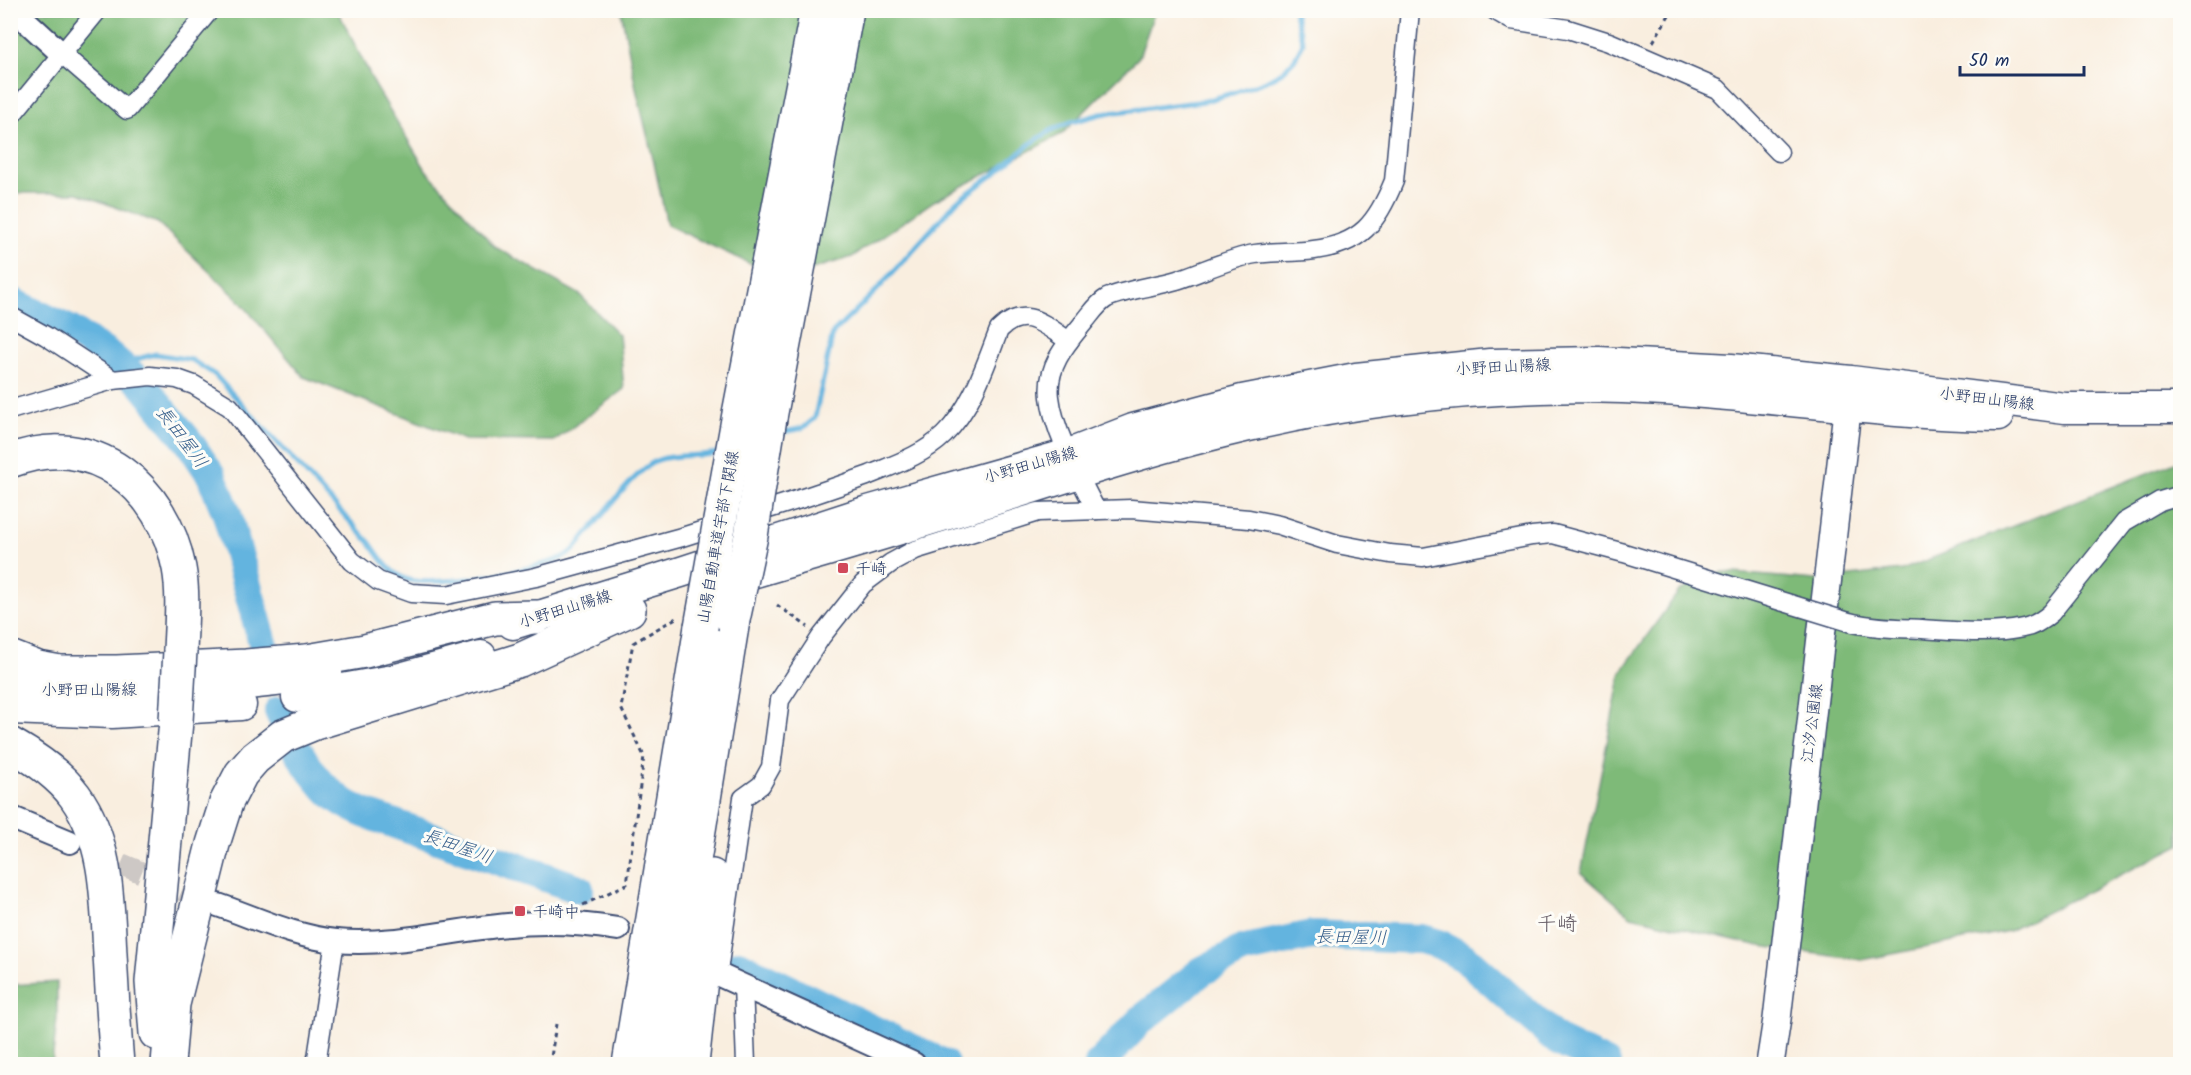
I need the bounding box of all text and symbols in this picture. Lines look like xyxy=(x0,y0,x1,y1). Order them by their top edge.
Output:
scale bar xyxy=(1960,39,2084,77)
text: 50 m xyxy=(1969,47,2009,76)
street label: 小野田山陽線 xyxy=(1454,353,1552,382)
street label: 小野田山陽線 xyxy=(1938,381,2036,418)
water label: 長田屋川 xyxy=(148,400,214,475)
street label: 小野田山陽線 xyxy=(981,440,1080,491)
street label: 山陽自動車道宇部下関線 xyxy=(691,448,746,626)
place label: 千崎 xyxy=(855,557,887,582)
marker: 千崎 xyxy=(836,561,850,575)
street label: 小野田山陽線 xyxy=(516,583,615,635)
street label: 小野田山陽線 xyxy=(41,678,137,703)
street label: 江汐公園線 xyxy=(1795,682,1830,764)
water label: 長田屋川 xyxy=(419,822,496,873)
place label: 千崎中 xyxy=(532,900,580,925)
marker: 千崎中 xyxy=(513,904,527,918)
district label: 千崎 xyxy=(1537,909,1577,941)
water label: 長田屋川 xyxy=(1315,923,1387,954)

